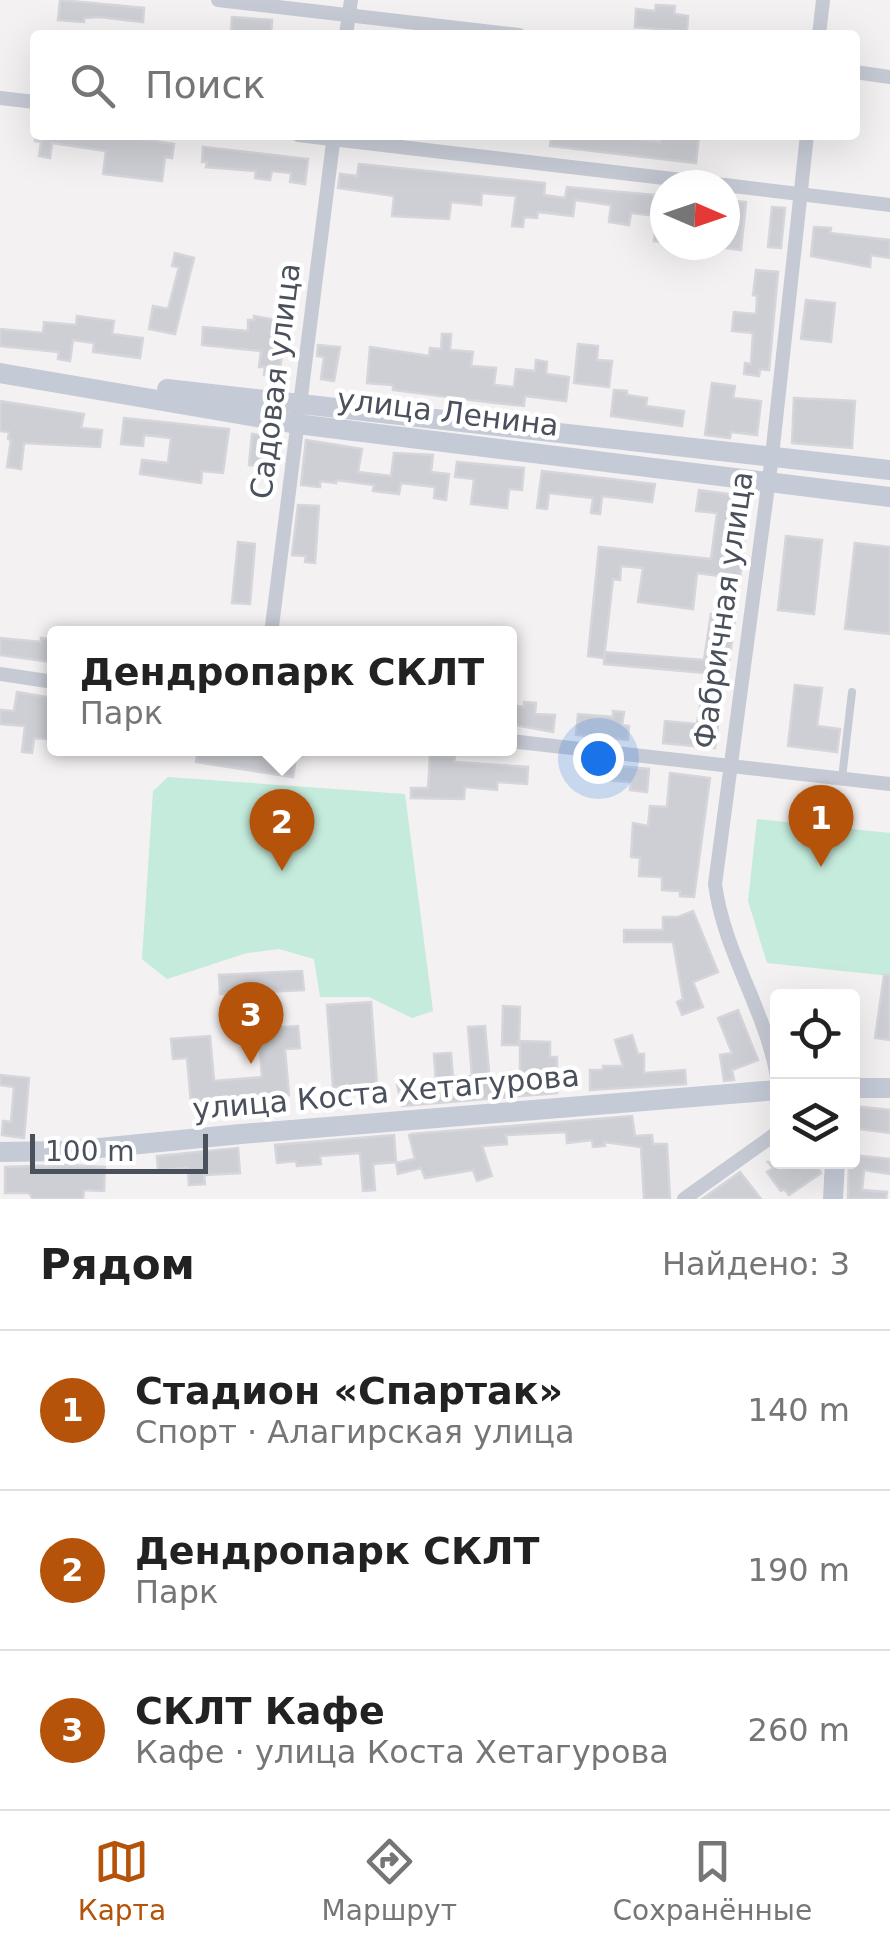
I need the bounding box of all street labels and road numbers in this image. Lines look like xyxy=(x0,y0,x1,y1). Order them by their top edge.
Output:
street label: Садовая улица xyxy=(243,261,307,501)
street label: улица Ленина xyxy=(335,381,561,443)
street label: Фабричная улица xyxy=(686,469,760,751)
street label: улица Коста Хетагурова xyxy=(191,1058,581,1126)

